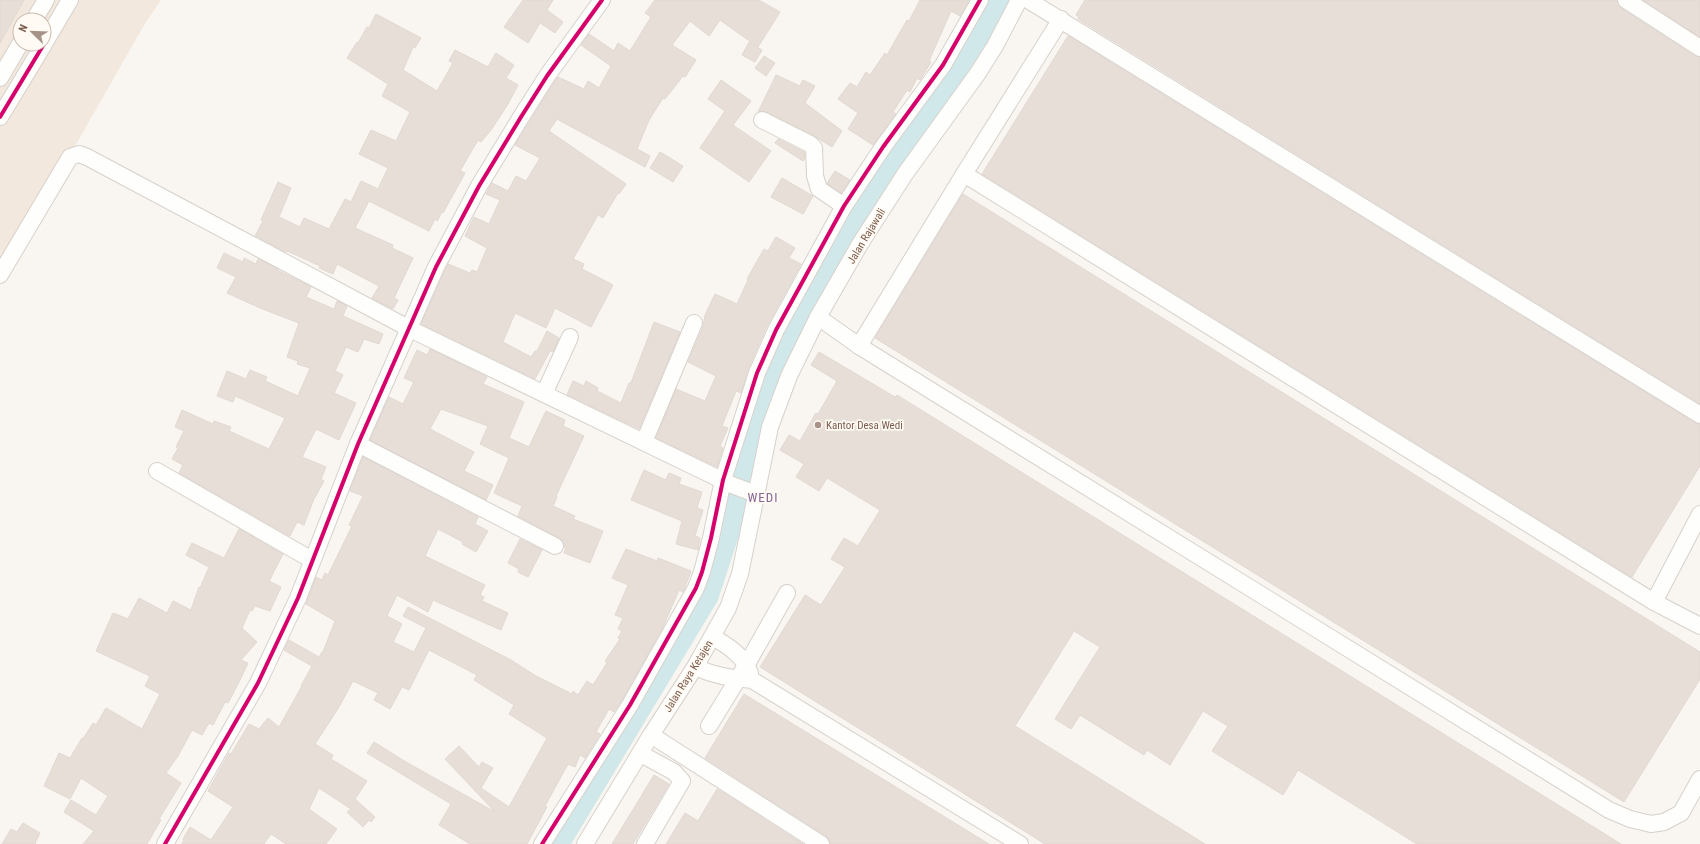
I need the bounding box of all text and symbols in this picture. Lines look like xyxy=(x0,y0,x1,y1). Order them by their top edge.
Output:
north arrow xyxy=(12,12,52,52)
text: N xyxy=(16,22,31,34)
street label: Jalan Rajawali xyxy=(845,206,888,266)
place label: Kantor Desa Wedi xyxy=(826,419,903,432)
marker: Kantor Desa Wedi xyxy=(813,420,823,430)
district label: WEDI xyxy=(747,490,779,505)
street label: Jalan Raya Ketajen xyxy=(661,638,716,714)

